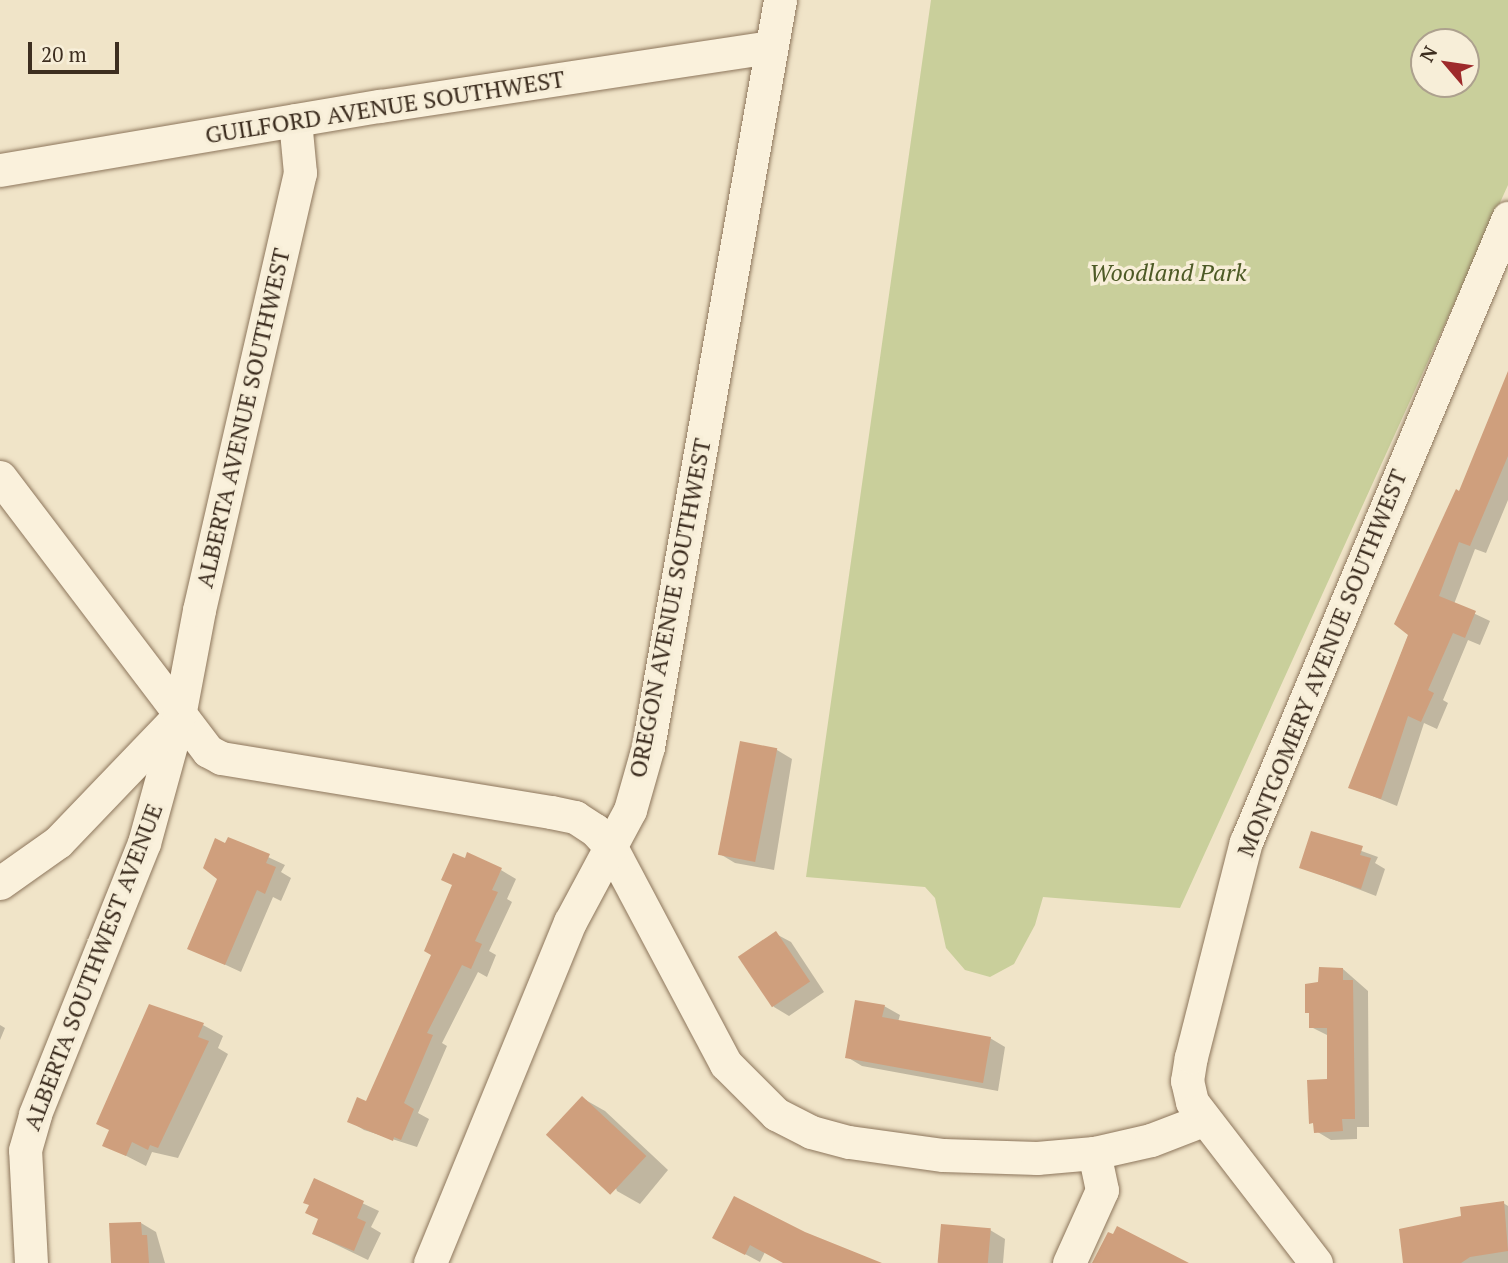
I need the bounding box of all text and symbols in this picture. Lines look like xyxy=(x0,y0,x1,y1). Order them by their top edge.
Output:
scale bar xyxy=(32,28,122,72)
north arrow xyxy=(1410,28,1480,98)
text: 20 m xyxy=(41,40,87,68)
text: N xyxy=(1414,41,1442,66)
street label: GUILFORD AVENUE SOUTHWEST xyxy=(203,64,567,150)
street label: ALBERTA AVENUE SOUTHWEST xyxy=(190,245,296,591)
park label: Woodland Park xyxy=(1089,259,1247,287)
street label: OREGON AVENUE SOUTHWEST xyxy=(623,436,717,780)
street label: MONTGOMERY AVENUE SOUTHWEST xyxy=(1231,465,1413,861)
street label: ALBERTA SOUTHWEST AVENUE xyxy=(17,799,169,1135)

